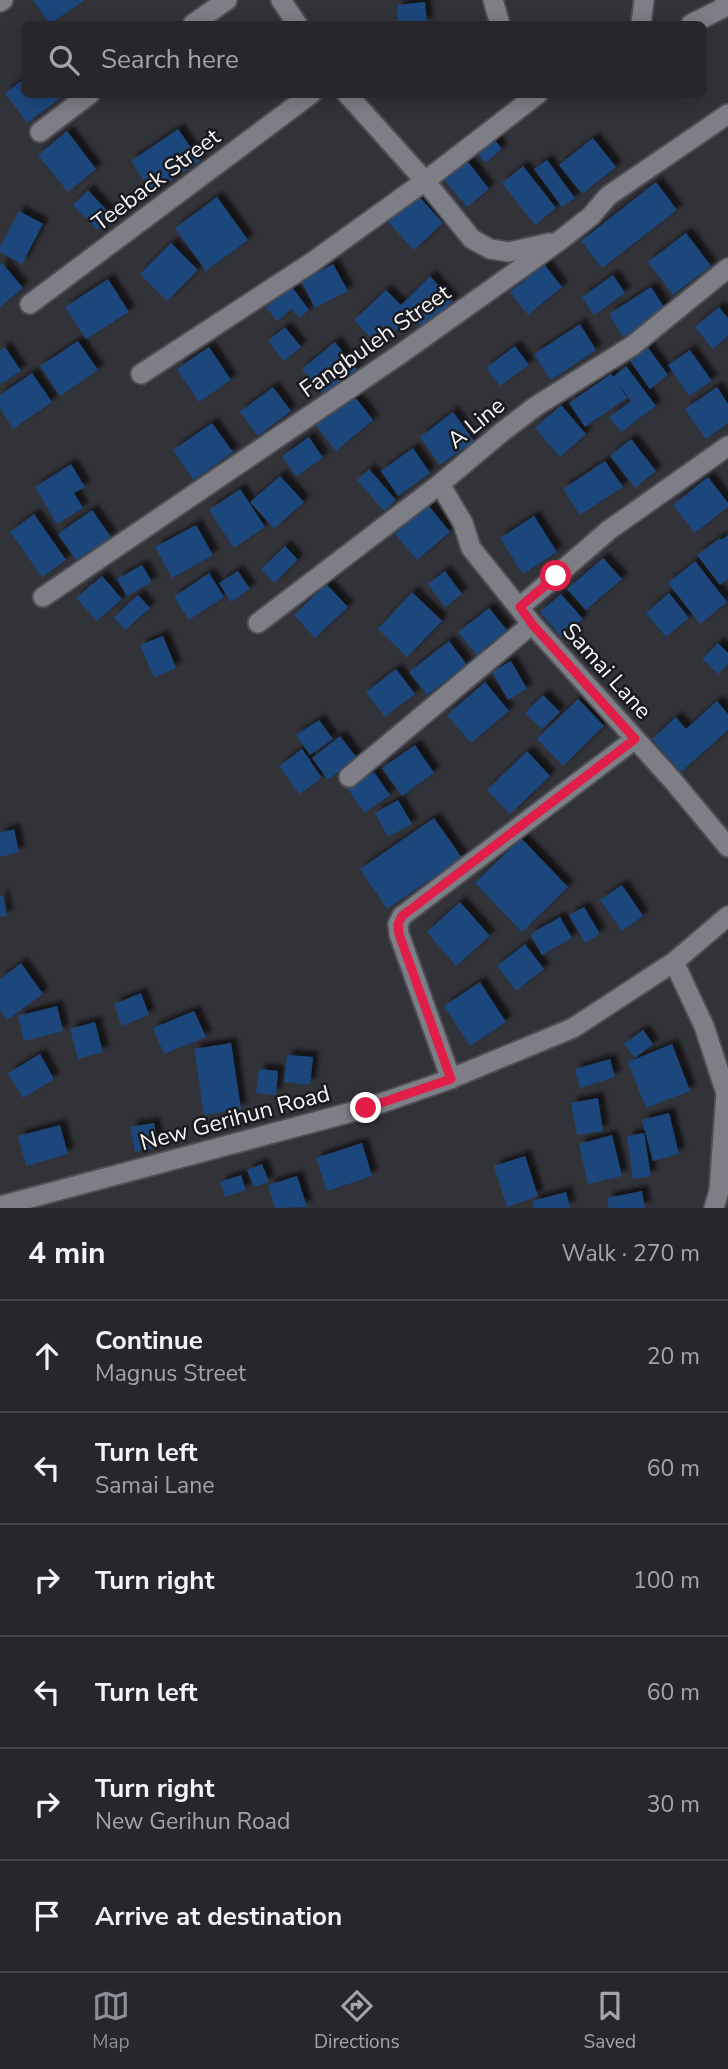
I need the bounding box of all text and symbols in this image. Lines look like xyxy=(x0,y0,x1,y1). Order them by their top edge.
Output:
search box xyxy=(21,21,707,98)
icon: search xyxy=(45,41,83,79)
text: Search here xyxy=(101,42,239,77)
street label: Teeback Street xyxy=(86,121,227,238)
street label: Fangbuleh Street xyxy=(293,277,458,405)
street label: A Line xyxy=(441,390,511,456)
route start xyxy=(540,560,571,591)
street label: Samai Lane xyxy=(556,616,658,726)
street label: New Gerihun Road xyxy=(137,1078,333,1158)
route end xyxy=(350,1092,381,1123)
text: 4 min xyxy=(28,1233,106,1274)
text: Walk · 270 m xyxy=(561,1238,700,1269)
text: Continue xyxy=(95,1323,203,1358)
icon: ahead xyxy=(28,1337,66,1375)
text: 20 m xyxy=(647,1341,700,1372)
text: Magnus Street xyxy=(95,1358,246,1389)
text: Turn left xyxy=(95,1435,198,1470)
icon: left xyxy=(28,1449,66,1487)
text: 60 m xyxy=(647,1453,700,1484)
text: Samai Lane xyxy=(95,1470,214,1501)
icon: right xyxy=(28,1561,66,1599)
text: Turn right xyxy=(95,1563,214,1598)
text: 100 m xyxy=(633,1565,700,1596)
icon: left xyxy=(28,1673,66,1711)
text: Turn left xyxy=(95,1675,198,1710)
text: 60 m xyxy=(647,1677,700,1708)
text: Turn right xyxy=(95,1771,214,1806)
icon: right xyxy=(28,1785,66,1823)
text: 30 m xyxy=(647,1789,700,1820)
text: New Gerihun Road xyxy=(95,1806,290,1837)
icon: arrive xyxy=(28,1897,66,1935)
text: Arrive at destination xyxy=(95,1899,342,1934)
tab: Map xyxy=(92,1987,130,2055)
tab: Directions xyxy=(314,1987,400,2055)
tab: Saved xyxy=(584,1987,636,2055)

